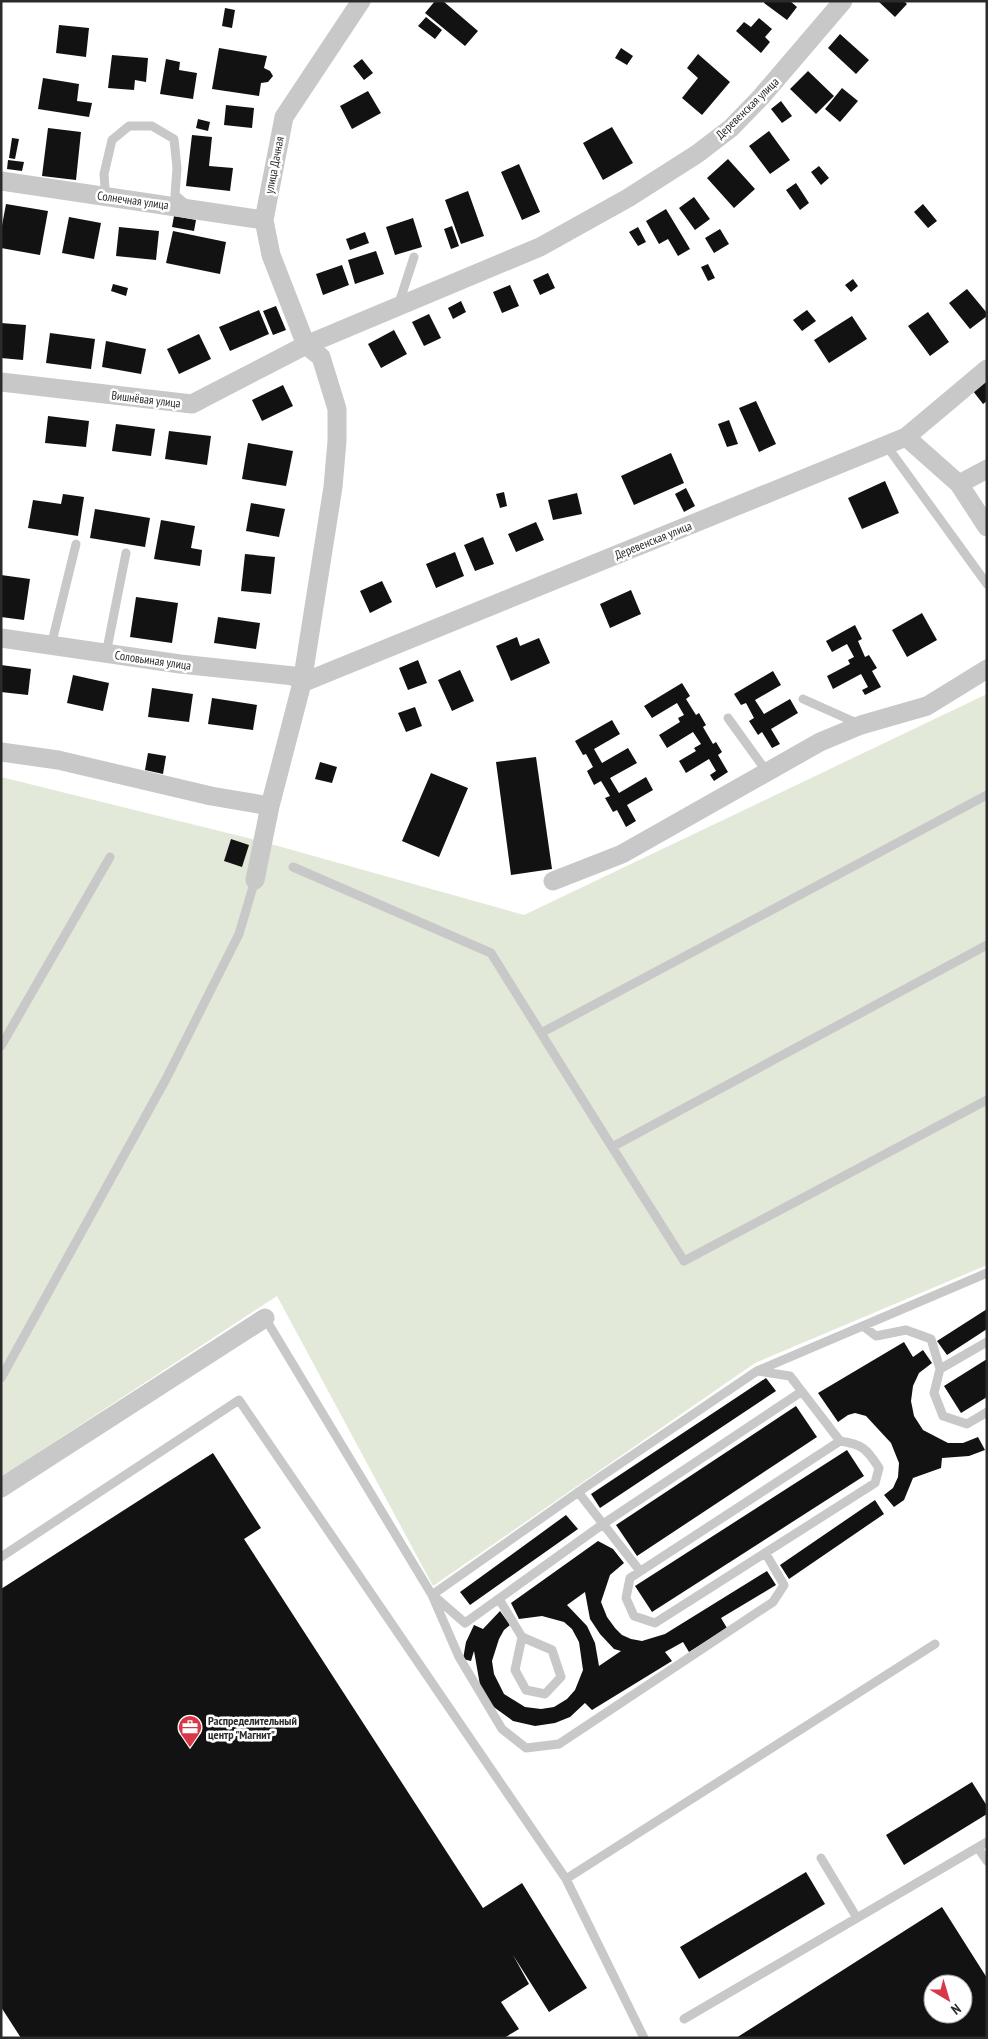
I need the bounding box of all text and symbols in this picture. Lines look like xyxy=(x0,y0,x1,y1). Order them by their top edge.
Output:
street label: Деревенская улица xyxy=(712,74,782,142)
street label: улица Дачная xyxy=(261,135,287,195)
street label: Солнечная улица xyxy=(96,188,170,212)
street label: Вишнёвая улица xyxy=(111,387,182,411)
street label: Деревенская улица xyxy=(612,518,694,562)
street label: Соловьиная улица xyxy=(114,647,192,673)
place label: Распределительный центр "Магнит" xyxy=(208,1713,297,1742)
office icon: Распределительный центр "Магнит" xyxy=(177,1714,203,1748)
north arrow xyxy=(923,1974,973,2024)
text: N xyxy=(947,2000,965,2019)

